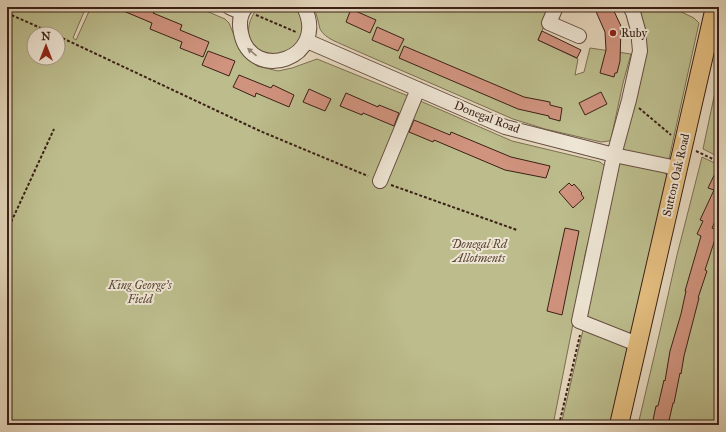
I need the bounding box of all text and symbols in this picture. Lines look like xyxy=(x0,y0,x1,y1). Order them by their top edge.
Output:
north arrow xyxy=(26,26,66,66)
place label: Ruby xyxy=(621,26,647,40)
marker: Ruby xyxy=(608,28,618,38)
text: N xyxy=(41,30,51,43)
one-way arrow xyxy=(247,48,258,57)
street label: Donegal Road xyxy=(452,98,522,137)
street label: Sutton Oak Road xyxy=(660,132,692,218)
park label: Donegal Rd Allotments xyxy=(451,237,508,265)
park label: King George's Field xyxy=(107,278,172,306)

